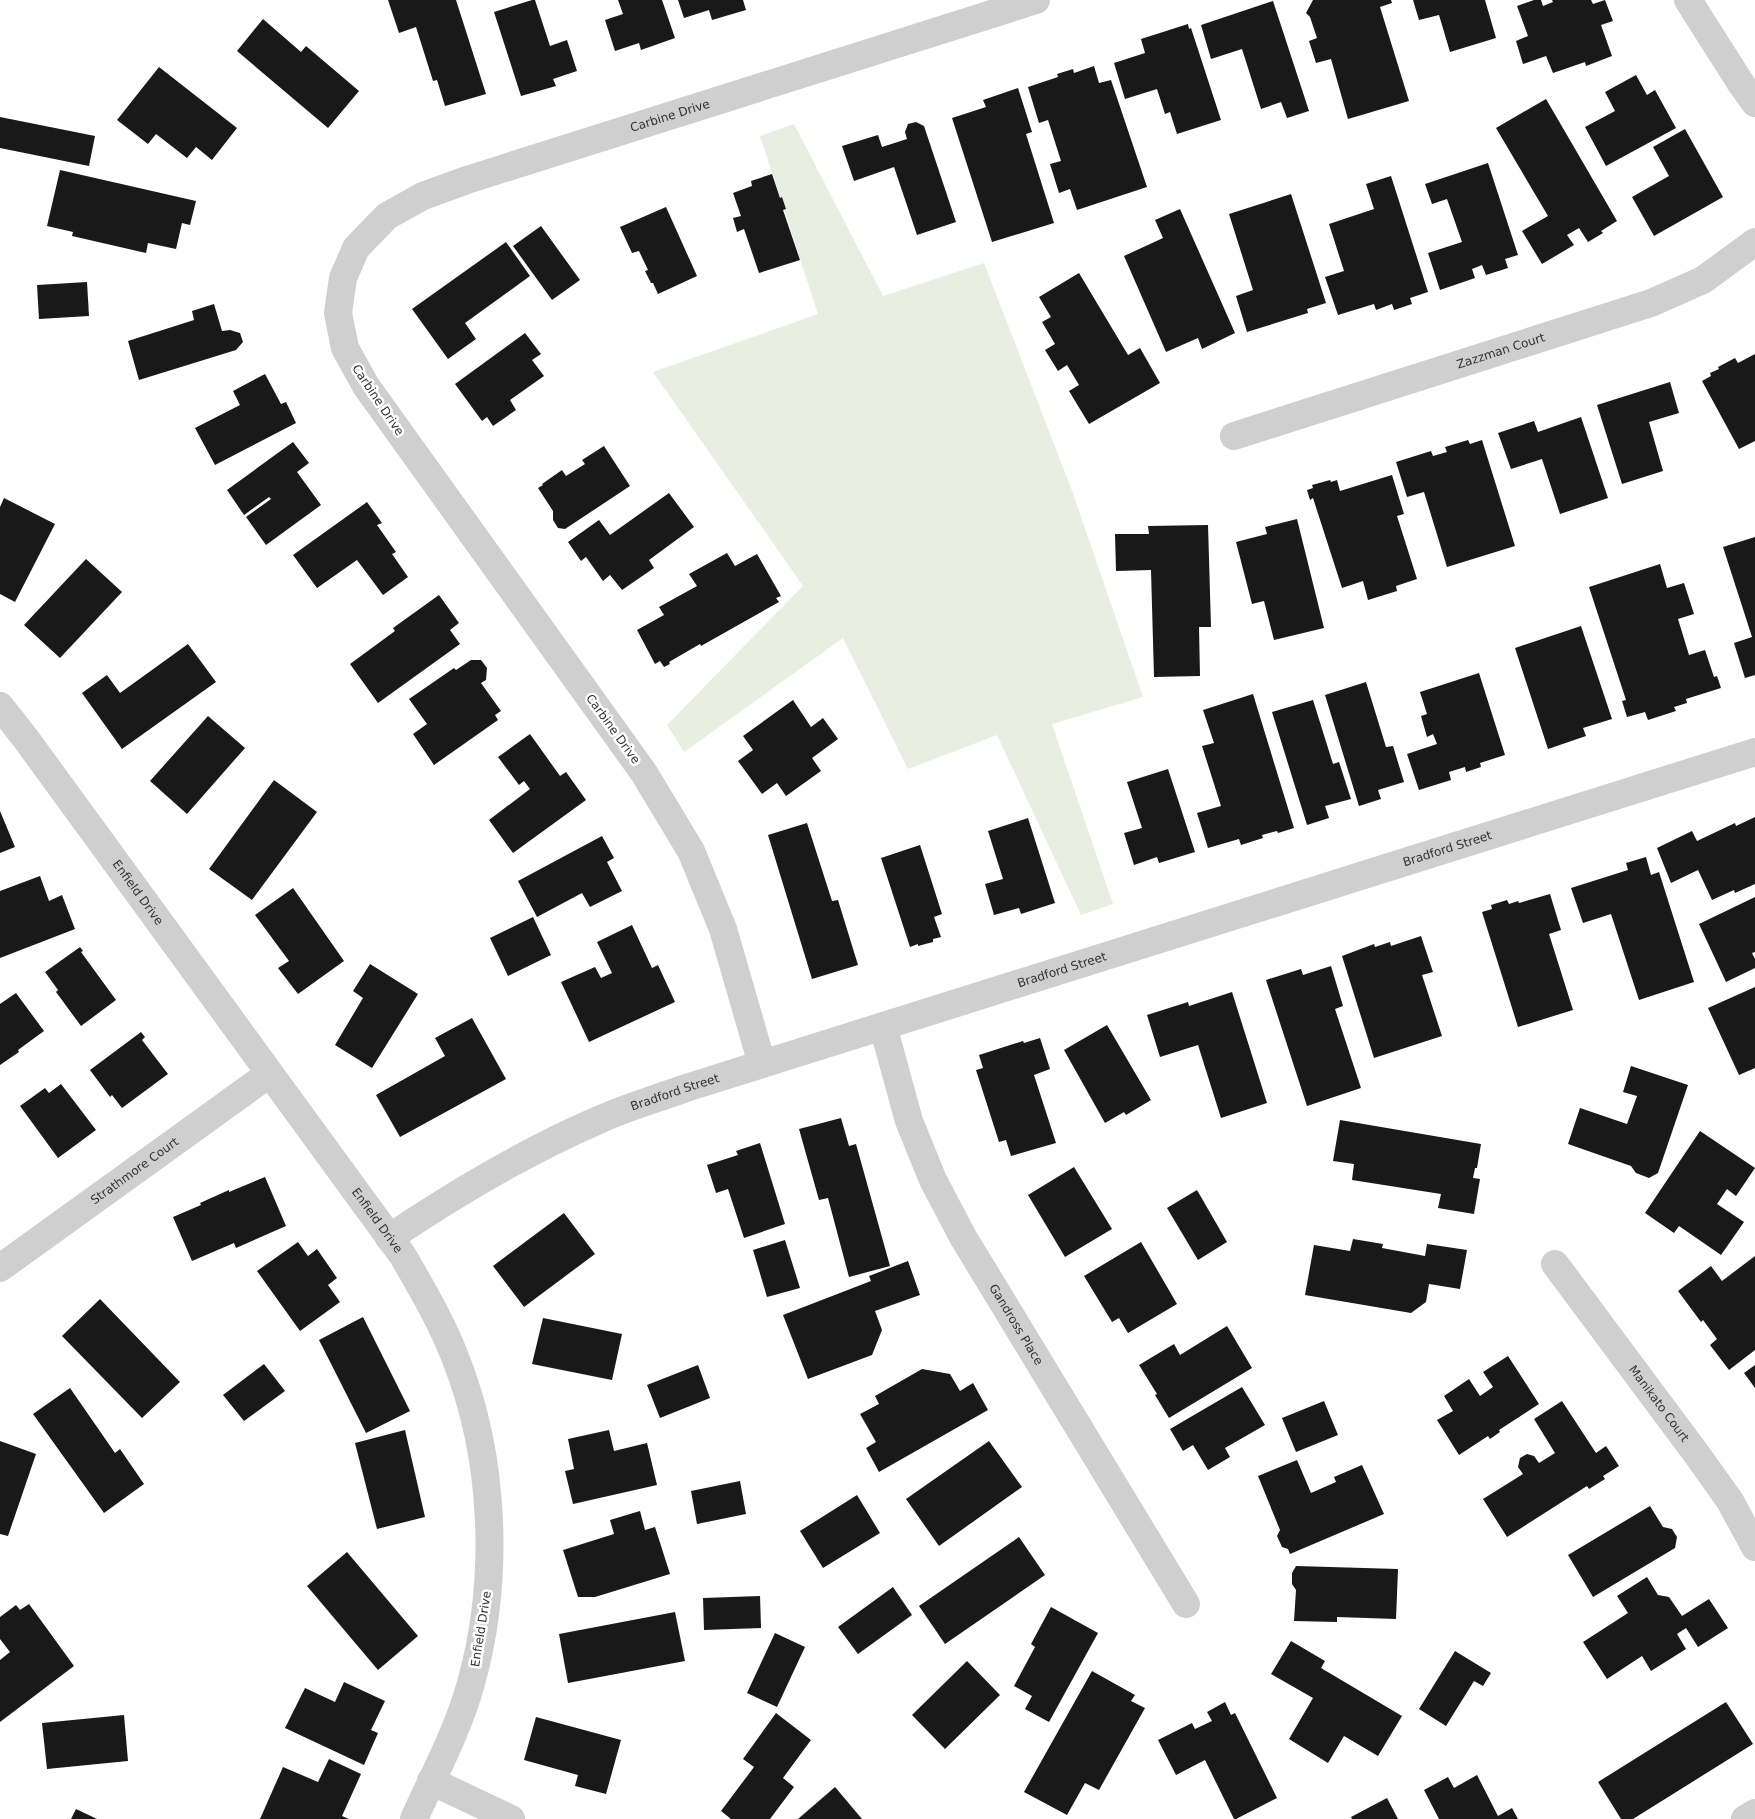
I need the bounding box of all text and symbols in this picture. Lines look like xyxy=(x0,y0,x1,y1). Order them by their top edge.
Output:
street label: Carbine Drive xyxy=(629,97,711,135)
street label: Zazzman Court xyxy=(1455,330,1547,372)
street label: Carbine Drive xyxy=(349,362,407,438)
street label: Carbine Drive xyxy=(583,692,643,766)
street label: Bradford Street xyxy=(1401,828,1494,869)
street label: Enfield Drive xyxy=(110,857,166,928)
street label: Bradford Street xyxy=(1016,949,1108,990)
street label: Bradford Street xyxy=(629,1071,721,1114)
street label: Strathmore Court xyxy=(88,1134,182,1207)
street label: Enfield Drive xyxy=(349,1185,405,1256)
street label: Gandross Place xyxy=(986,1281,1046,1368)
street label: Manikato Court xyxy=(1626,1363,1692,1445)
street label: Enfield Drive xyxy=(468,1590,494,1668)

